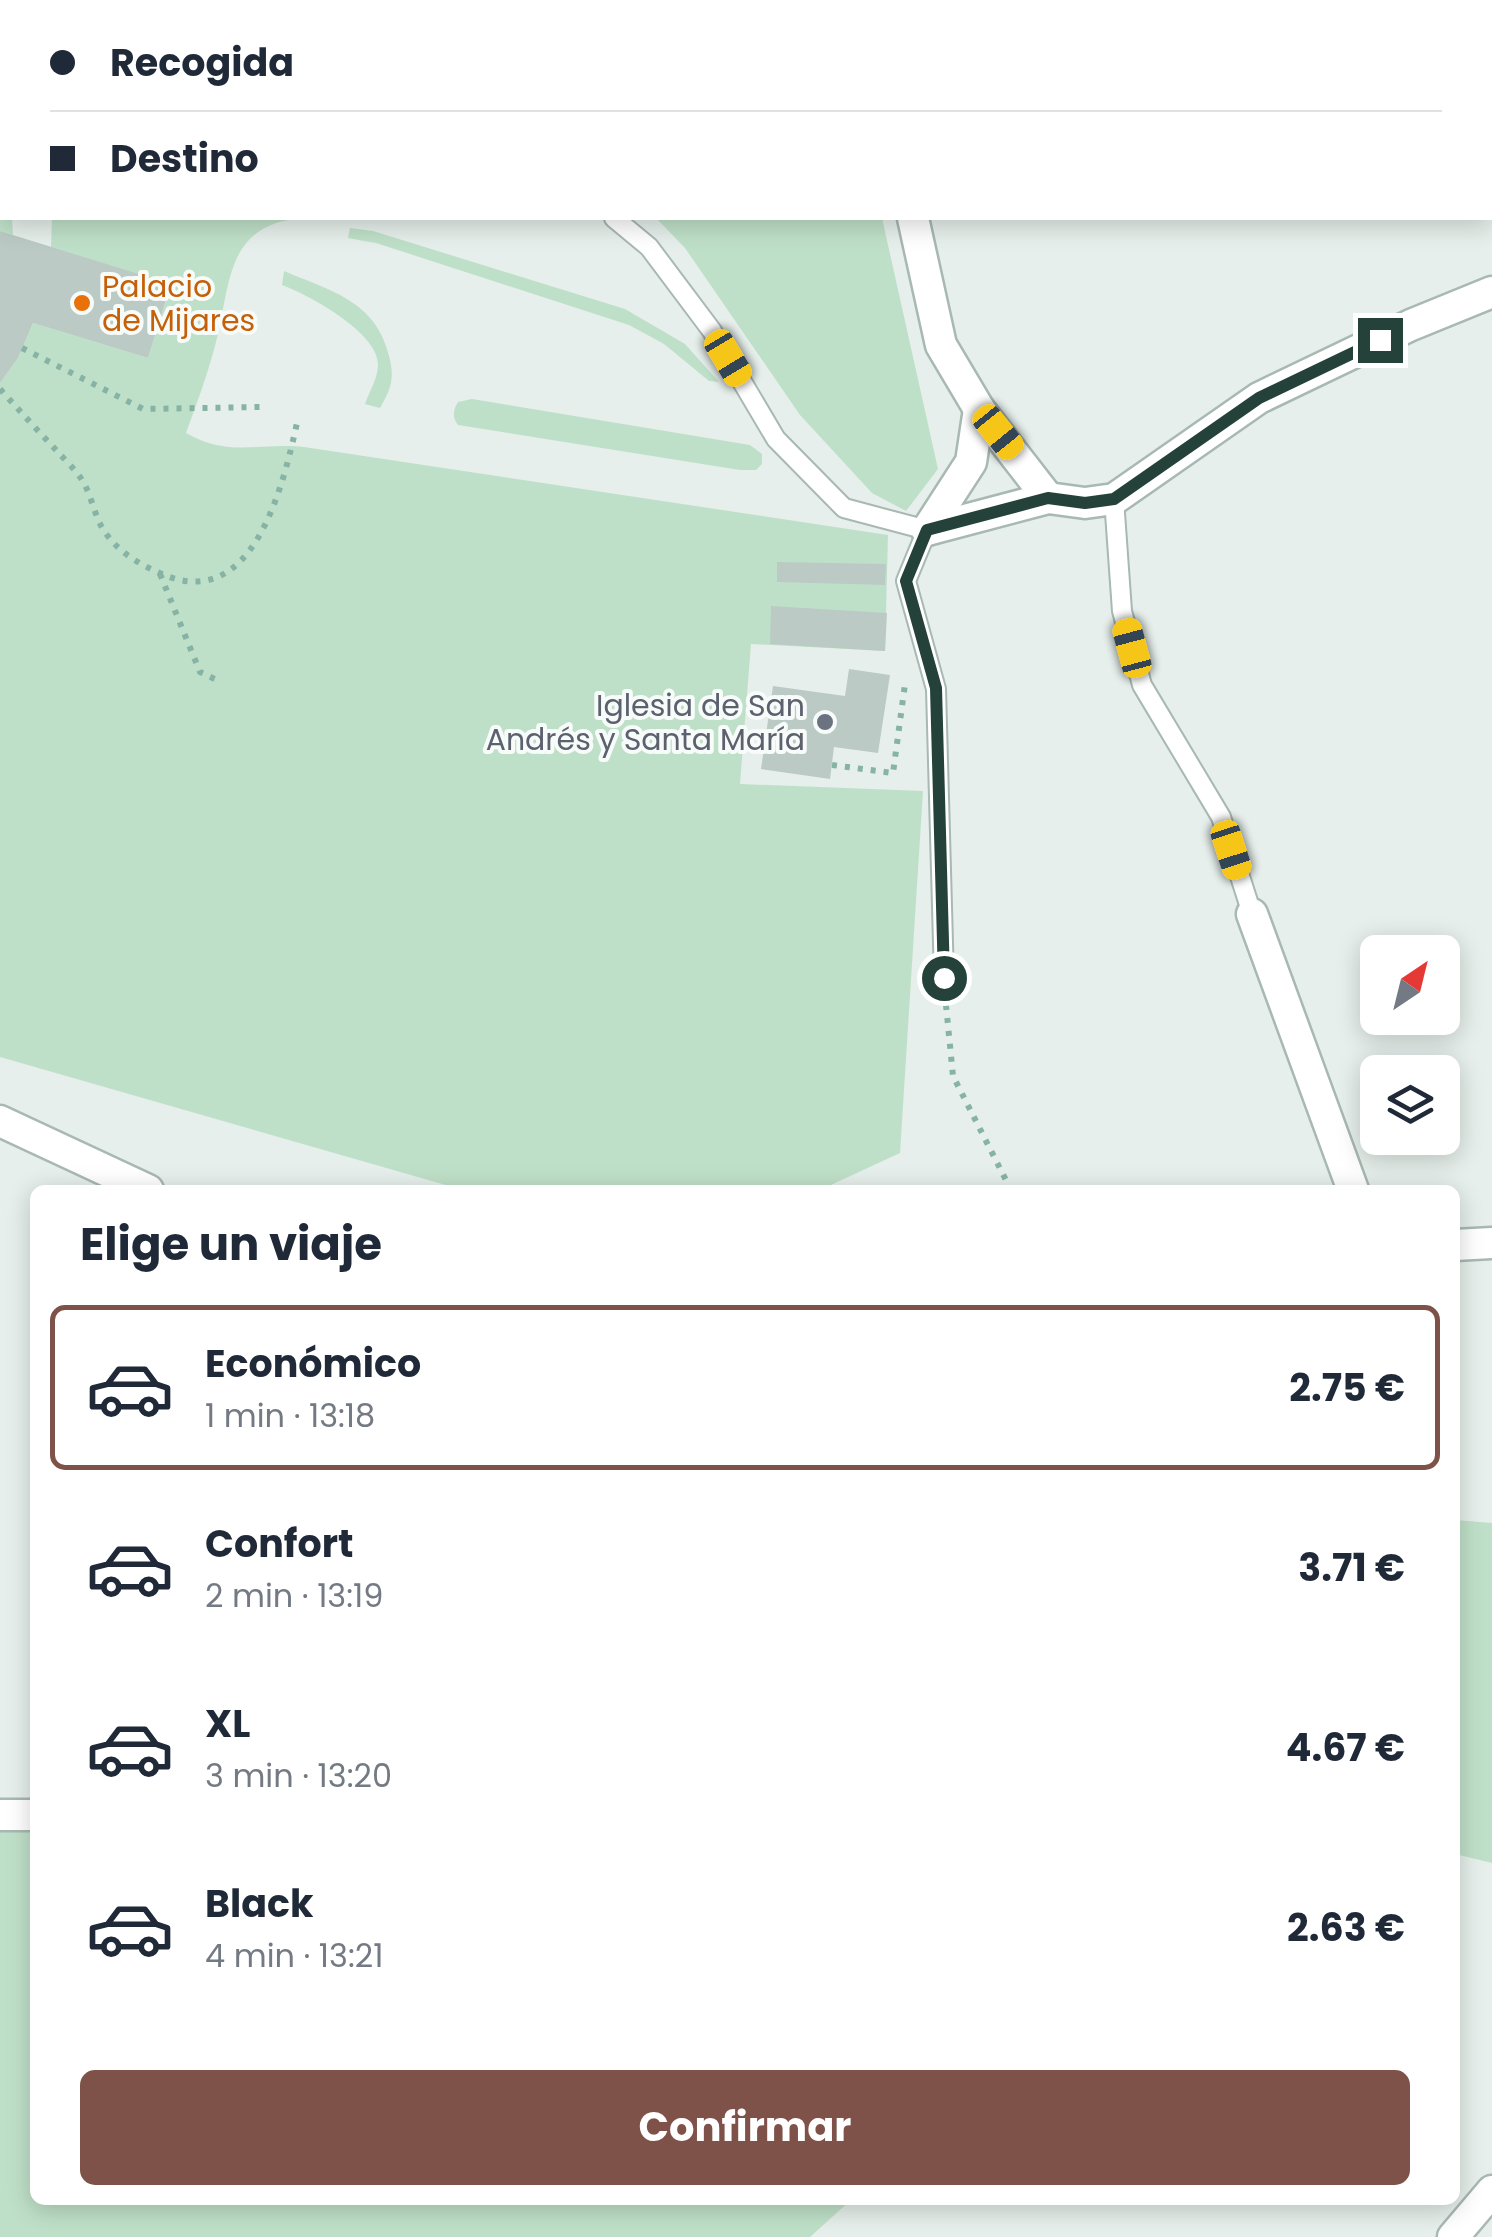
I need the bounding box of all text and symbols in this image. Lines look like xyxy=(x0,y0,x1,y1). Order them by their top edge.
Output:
text: Recogida xyxy=(110,36,294,89)
text: Destino xyxy=(110,132,259,185)
place label: Palacio de Mijares xyxy=(102,265,255,342)
marker: Palacio de Mijares xyxy=(71,292,93,314)
route end xyxy=(1358,318,1403,363)
car xyxy=(700,325,756,391)
car xyxy=(967,399,1029,465)
car xyxy=(1110,615,1154,681)
place label: Iglesia de San Andrés y Santa María xyxy=(486,684,805,761)
marker: Iglesia de San Andrés y Santa María xyxy=(814,711,836,733)
car xyxy=(1207,817,1255,883)
north arrow xyxy=(1360,935,1460,1035)
map controls xyxy=(1360,935,1460,1155)
route start xyxy=(922,956,967,1001)
button: layers xyxy=(1360,1055,1460,1155)
text: Elige un viaje xyxy=(80,1213,382,1276)
text: Económico xyxy=(205,1337,421,1390)
icon: car xyxy=(85,1343,175,1433)
text: 2.75 € xyxy=(1289,1361,1405,1414)
text: 1 min · 13:18 xyxy=(205,1393,375,1438)
text: Confort xyxy=(205,1517,353,1570)
icon: car xyxy=(85,1523,175,1613)
text: 3.71 € xyxy=(1298,1541,1405,1594)
text: 2 min · 13:19 xyxy=(205,1573,383,1618)
text: XL xyxy=(205,1697,250,1750)
icon: car xyxy=(85,1703,175,1793)
text: 4.67 € xyxy=(1286,1721,1405,1774)
text: 3 min · 13:20 xyxy=(205,1753,392,1798)
text: Black xyxy=(205,1877,314,1930)
icon: car xyxy=(85,1883,175,1973)
text: 2.63 € xyxy=(1287,1901,1405,1954)
text: 4 min · 13:21 xyxy=(205,1933,383,1978)
button: Confirmar xyxy=(80,2070,1410,2185)

